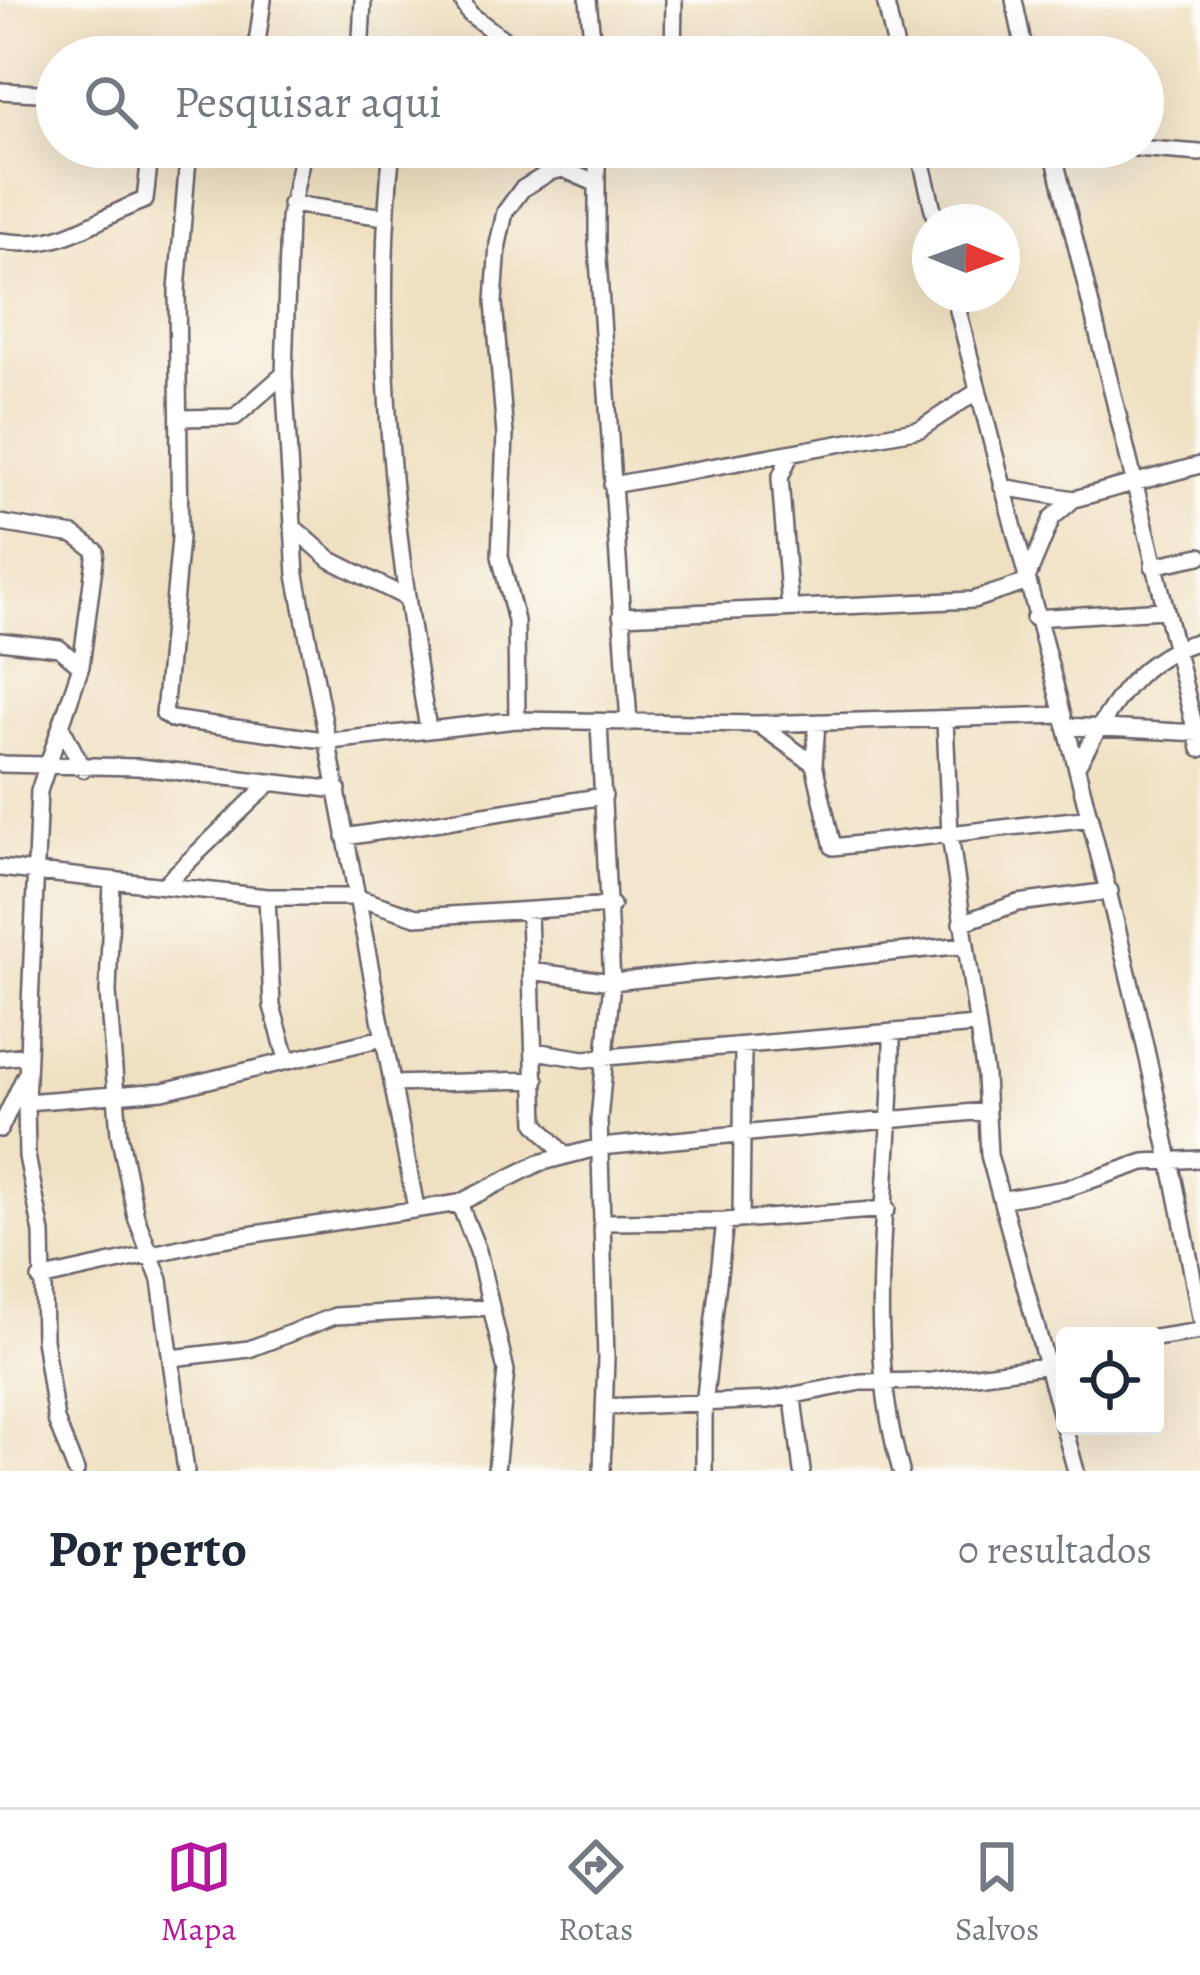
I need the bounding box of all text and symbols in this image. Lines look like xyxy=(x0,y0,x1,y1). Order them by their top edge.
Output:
search box xyxy=(36,36,1164,168)
icon: search xyxy=(78,69,144,135)
text: Pesquisar aqui xyxy=(174,71,442,133)
north arrow xyxy=(912,204,1020,312)
map controls xyxy=(1056,1327,1164,1435)
button: locate xyxy=(1056,1327,1164,1435)
text: Por perto xyxy=(48,1514,247,1584)
text: 0 resultados xyxy=(958,1523,1152,1576)
tab: Mapa xyxy=(161,1834,237,1951)
tab: Rotas xyxy=(558,1834,633,1951)
tab: Salvos xyxy=(955,1834,1039,1951)

